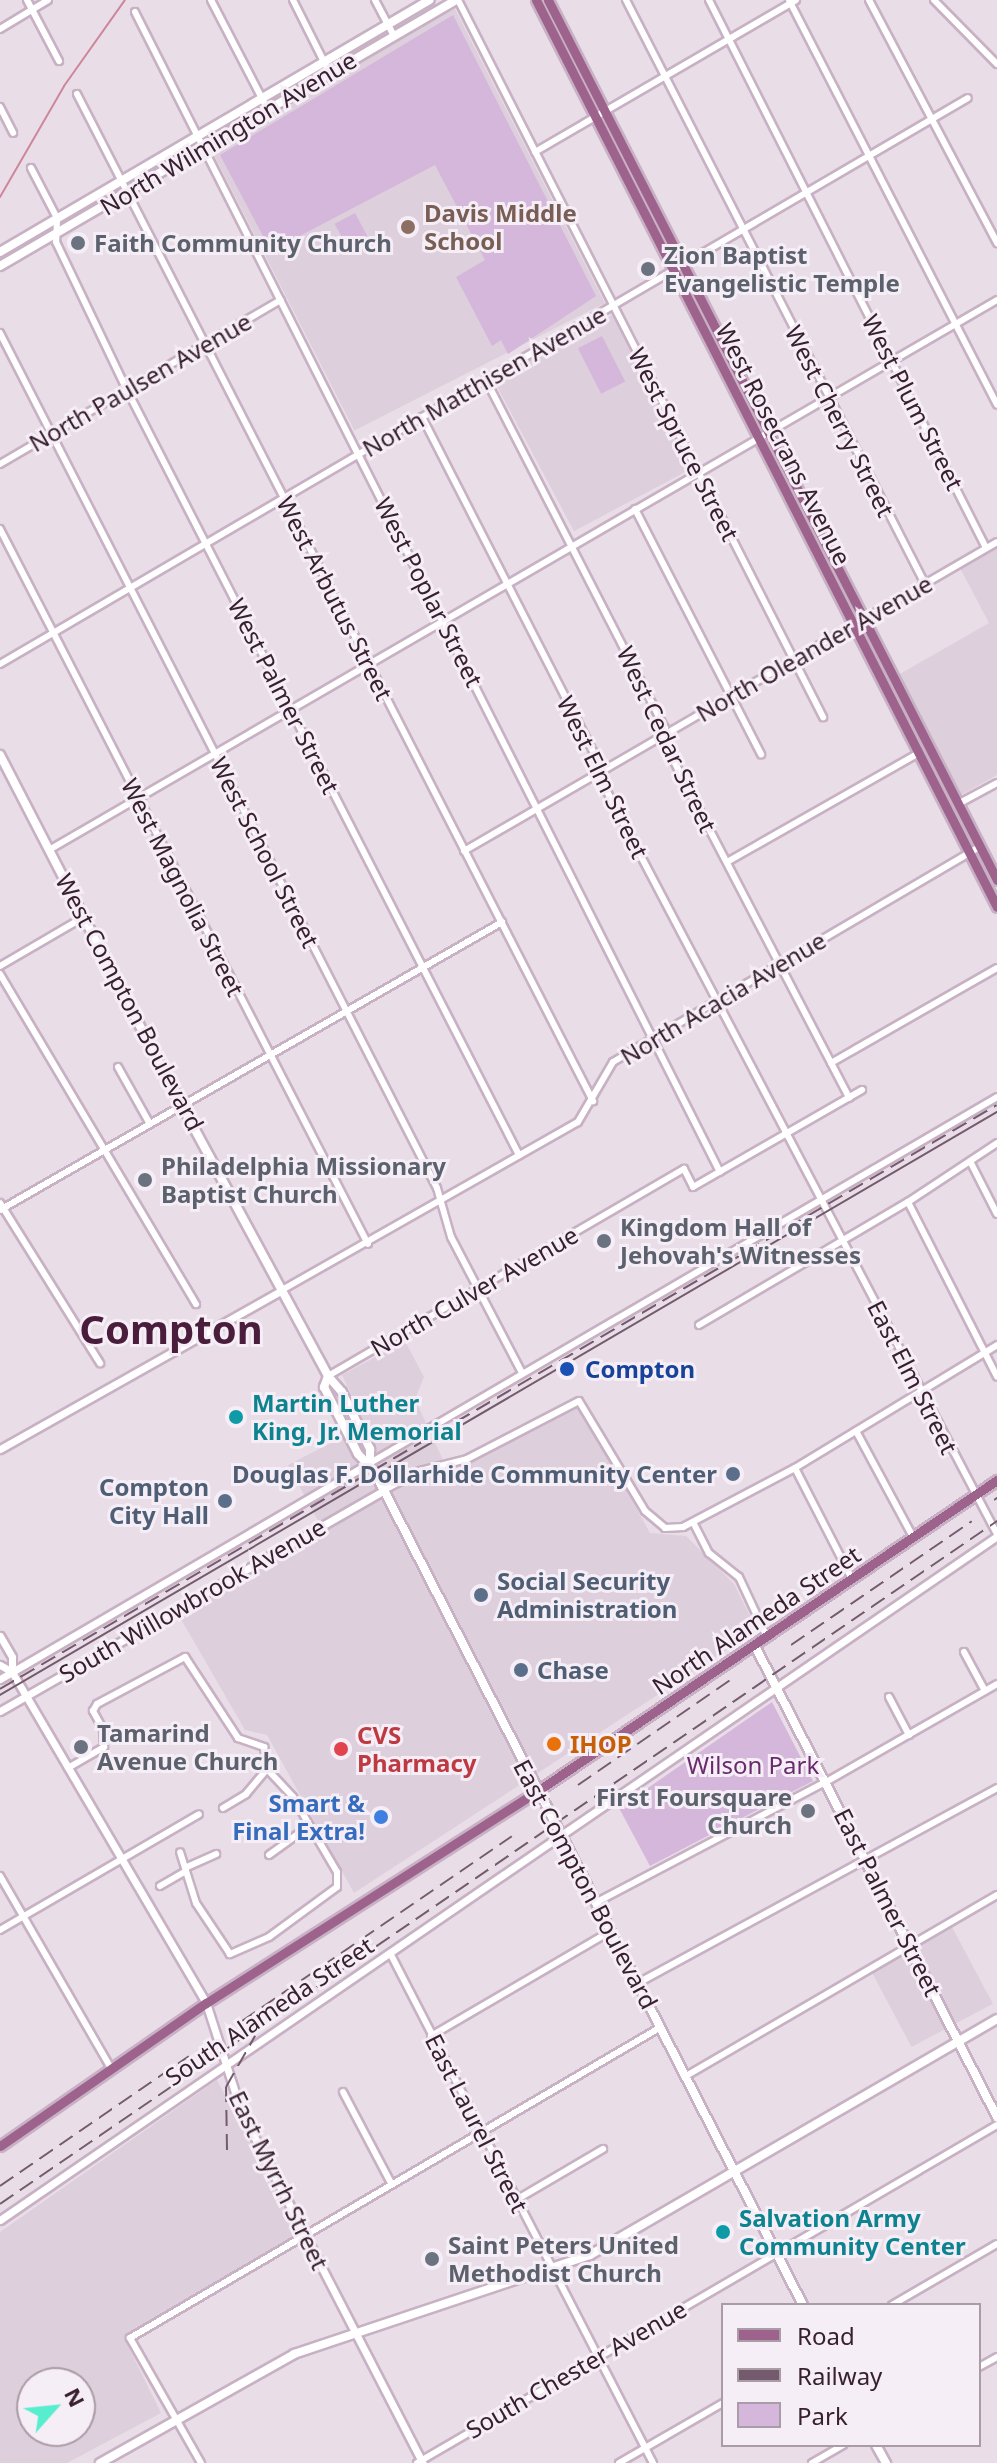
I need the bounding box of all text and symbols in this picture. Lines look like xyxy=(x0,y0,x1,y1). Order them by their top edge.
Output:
street label: North Wilmington Avenue xyxy=(95,45,361,221)
place label: Davis Middle School xyxy=(424,199,577,255)
marker: Davis Middle School xyxy=(399,218,417,236)
place label: Faith Community Church xyxy=(94,229,392,257)
marker: Faith Community Church xyxy=(69,234,87,252)
place label: Zion Baptist Evangelistic Temple xyxy=(664,241,900,297)
marker: Zion Baptist Evangelistic Temple xyxy=(639,260,657,278)
street label: North Matthisen Avenue xyxy=(357,299,611,463)
street label: North Paulsen Avenue xyxy=(24,307,256,457)
street label: West Plum Street xyxy=(856,309,970,495)
street label: West Rosecrans Avenue xyxy=(710,318,858,570)
street label: West Cherry Street xyxy=(779,321,901,521)
street label: West Spruce Street xyxy=(623,343,745,545)
street label: West Arbutus Street xyxy=(271,491,399,705)
street label: West Poplar Street xyxy=(369,493,489,691)
street label: North Oleander Avenue xyxy=(691,569,937,727)
street label: West Palmer Street xyxy=(222,594,346,798)
street label: West Cedar Street xyxy=(611,641,723,837)
street label: West Elm Street xyxy=(551,691,655,863)
street label: West School Street xyxy=(205,752,325,952)
street label: West Magnolia Street xyxy=(116,773,250,1001)
street label: West Compton Boulevard xyxy=(50,869,210,1135)
street label: North Acacia Avenue xyxy=(615,925,831,1071)
place label: Philadelphia Missionary Baptist Church xyxy=(161,1152,446,1208)
marker: Philadelphia Missionary Baptist Church xyxy=(136,1171,154,1189)
place label: Kingdom Hall of Jehovah's Witnesses xyxy=(620,1213,861,1269)
street label: North Culver Avenue xyxy=(365,1220,583,1362)
marker: Kingdom Hall of Jehovah's Witnesses xyxy=(595,1232,613,1250)
street label: East Elm Street xyxy=(862,1295,964,1459)
district label: Compton xyxy=(79,1305,263,1353)
place label: Compton xyxy=(585,1355,695,1383)
marker: Compton xyxy=(556,1358,578,1380)
place label: Martin Luther King, Jr. Memorial xyxy=(252,1389,462,1445)
marker: Martin Luther King, Jr. Memorial xyxy=(227,1408,245,1426)
place label: Douglas F. Dollarhide Community Center xyxy=(232,1460,717,1488)
marker: Douglas F. Dollarhide Community Center xyxy=(724,1465,742,1483)
place label: Compton City Hall xyxy=(99,1473,209,1529)
marker: Compton City Hall xyxy=(216,1492,234,1510)
street label: South Willowbrook Avenue xyxy=(54,1512,330,1688)
street label: North Alameda Street xyxy=(646,1540,866,1700)
place label: Social Security Administration xyxy=(497,1567,677,1623)
marker: Social Security Administration xyxy=(472,1586,490,1604)
place label: Chase xyxy=(537,1656,609,1684)
marker: Chase xyxy=(512,1661,530,1679)
place label: Tamarind Avenue Church xyxy=(97,1719,278,1775)
place label: CVS Pharmacy xyxy=(357,1721,476,1777)
place label: IHOP xyxy=(570,1730,632,1758)
marker: IHOP xyxy=(545,1735,563,1753)
marker: Tamarind Avenue Church xyxy=(72,1738,90,1756)
marker: CVS Pharmacy xyxy=(332,1740,350,1758)
park label: Wilson Park xyxy=(687,1751,819,1779)
street label: East Compton Boulevard xyxy=(508,1754,664,2014)
place label: First Foursquare Church xyxy=(596,1783,792,1839)
place label: Smart & Final Extra! xyxy=(232,1789,365,1845)
marker: First Foursquare Church xyxy=(799,1802,817,1820)
street label: East Palmer Street xyxy=(828,1803,948,2001)
marker: Smart & Final Extra! xyxy=(372,1808,390,1826)
street label: South Alameda Street xyxy=(160,1931,378,2091)
street label: East Laurel Street xyxy=(420,2029,534,2217)
street label: East Myrrh Street xyxy=(223,2086,335,2274)
place label: Salvation Army Community Center xyxy=(739,2204,966,2260)
marker: Salvation Army Community Center xyxy=(714,2223,732,2241)
place label: Saint Peters United Methodist Church xyxy=(448,2231,679,2287)
marker: Saint Peters United Methodist Church xyxy=(423,2250,441,2268)
street label: South Chester Avenue xyxy=(461,2294,691,2444)
legend xyxy=(721,2303,981,2447)
text: Road xyxy=(797,2319,855,2352)
text: Railway xyxy=(797,2359,882,2392)
north arrow xyxy=(16,2367,96,2447)
text: N xyxy=(58,2382,93,2412)
text: Park xyxy=(797,2399,848,2432)

